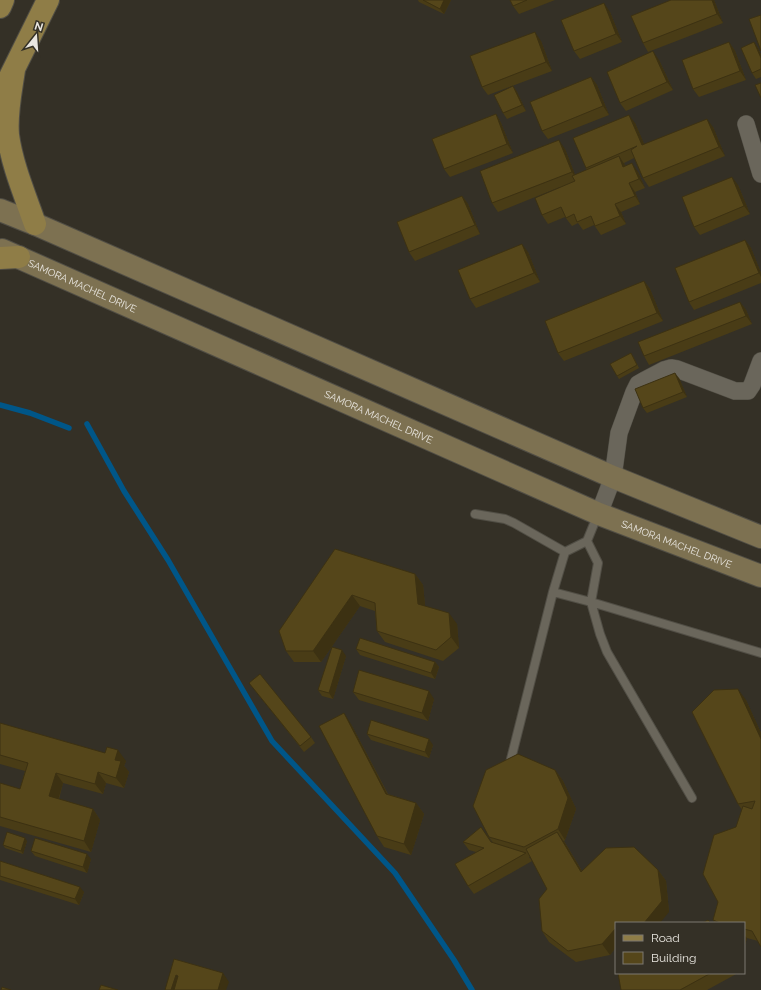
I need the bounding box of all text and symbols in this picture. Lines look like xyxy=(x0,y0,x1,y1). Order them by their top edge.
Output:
north arrow xyxy=(16,16,56,56)
text: N xyxy=(33,19,45,34)
street label: SAMORA MACHEL DRIVE xyxy=(27,257,138,314)
street label: SAMORA MACHEL DRIVE xyxy=(323,388,435,445)
street label: SAMORA MACHEL DRIVE xyxy=(620,518,733,570)
legend xyxy=(615,922,745,974)
text: Road xyxy=(651,931,680,945)
text: Building xyxy=(651,951,697,965)

